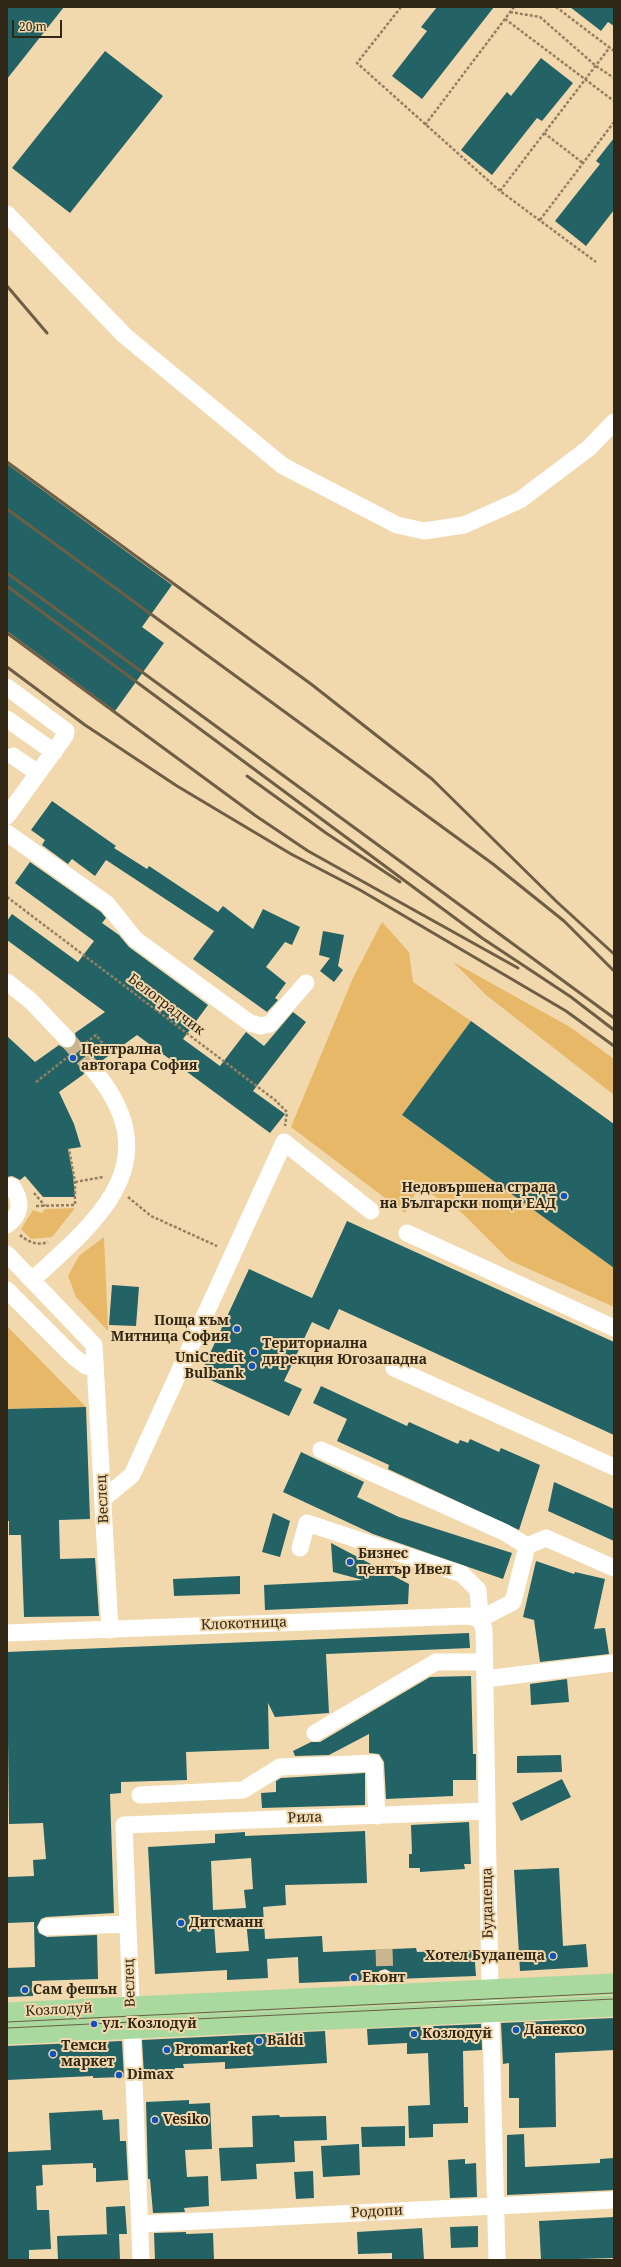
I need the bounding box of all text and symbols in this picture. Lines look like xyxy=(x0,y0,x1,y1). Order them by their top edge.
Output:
scale bar xyxy=(14,12,64,38)
text: 20 m xyxy=(19,18,47,35)
street label: Белоградчик xyxy=(124,971,208,1039)
place label: Централна автогара София xyxy=(81,1042,197,1074)
marker: Централна автогара София xyxy=(68,1053,78,1063)
place label: Недовършена сграда на Български пощи ЕАД xyxy=(380,1180,556,1212)
marker: Недовършена сграда на Български пощи ЕАД xyxy=(559,1191,569,1201)
place label: Поща към Митница София xyxy=(111,1313,229,1346)
marker: Поща към Митница София xyxy=(232,1324,242,1334)
place label: Териториална дирекция Югозападна xyxy=(262,1336,427,1368)
marker: Териториална дирекция Югозападна xyxy=(249,1347,259,1357)
place label: UniCredit Bulbank xyxy=(175,1350,244,1382)
marker: UniCredit Bulbank xyxy=(247,1361,257,1371)
street label: Веслец xyxy=(93,1474,113,1524)
place label: Бизнес център Ивел xyxy=(358,1546,451,1578)
marker: Бизнес център Ивел xyxy=(345,1557,355,1567)
street label: Клокотница xyxy=(201,1614,287,1634)
street label: Рила xyxy=(287,1809,323,1827)
street label: Будапеща xyxy=(479,1867,497,1939)
place label: Дитсманн xyxy=(189,1915,263,1931)
marker: Дитсманн xyxy=(176,1918,186,1928)
place label: Хотел Будапеща xyxy=(425,1948,545,1964)
marker: Хотел Будапеща xyxy=(548,1951,558,1961)
street label: Веслец xyxy=(121,1958,139,2008)
place label: Еконт xyxy=(362,1970,406,1986)
marker: Еконт xyxy=(349,1973,359,1983)
place label: Сам фешън xyxy=(33,1982,117,1998)
marker: Сам фешън xyxy=(20,1985,30,1995)
street label: Козлодуй xyxy=(25,2000,93,2020)
place label: ул. Козлодуй xyxy=(102,2016,197,2032)
marker: ул. Козлодуй xyxy=(89,2019,99,2029)
place label: Данексо xyxy=(524,2022,585,2038)
marker: Данексо xyxy=(511,2025,521,2035)
place label: Козлодуй xyxy=(422,2026,492,2042)
marker: Козлодуй xyxy=(409,2029,419,2039)
place label: Baldi xyxy=(267,2033,304,2049)
marker: Baldi xyxy=(254,2036,264,2046)
place label: Темси маркет xyxy=(61,2038,115,2070)
place label: Promarket xyxy=(175,2042,252,2058)
marker: Promarket xyxy=(162,2045,172,2055)
marker: Темси маркет xyxy=(48,2049,58,2059)
place label: Dimax xyxy=(127,2067,174,2083)
marker: Dimax xyxy=(114,2070,124,2080)
place label: Vesiko xyxy=(163,2112,209,2128)
marker: Vesiko xyxy=(150,2115,160,2125)
street label: Родопи xyxy=(351,2202,403,2222)

